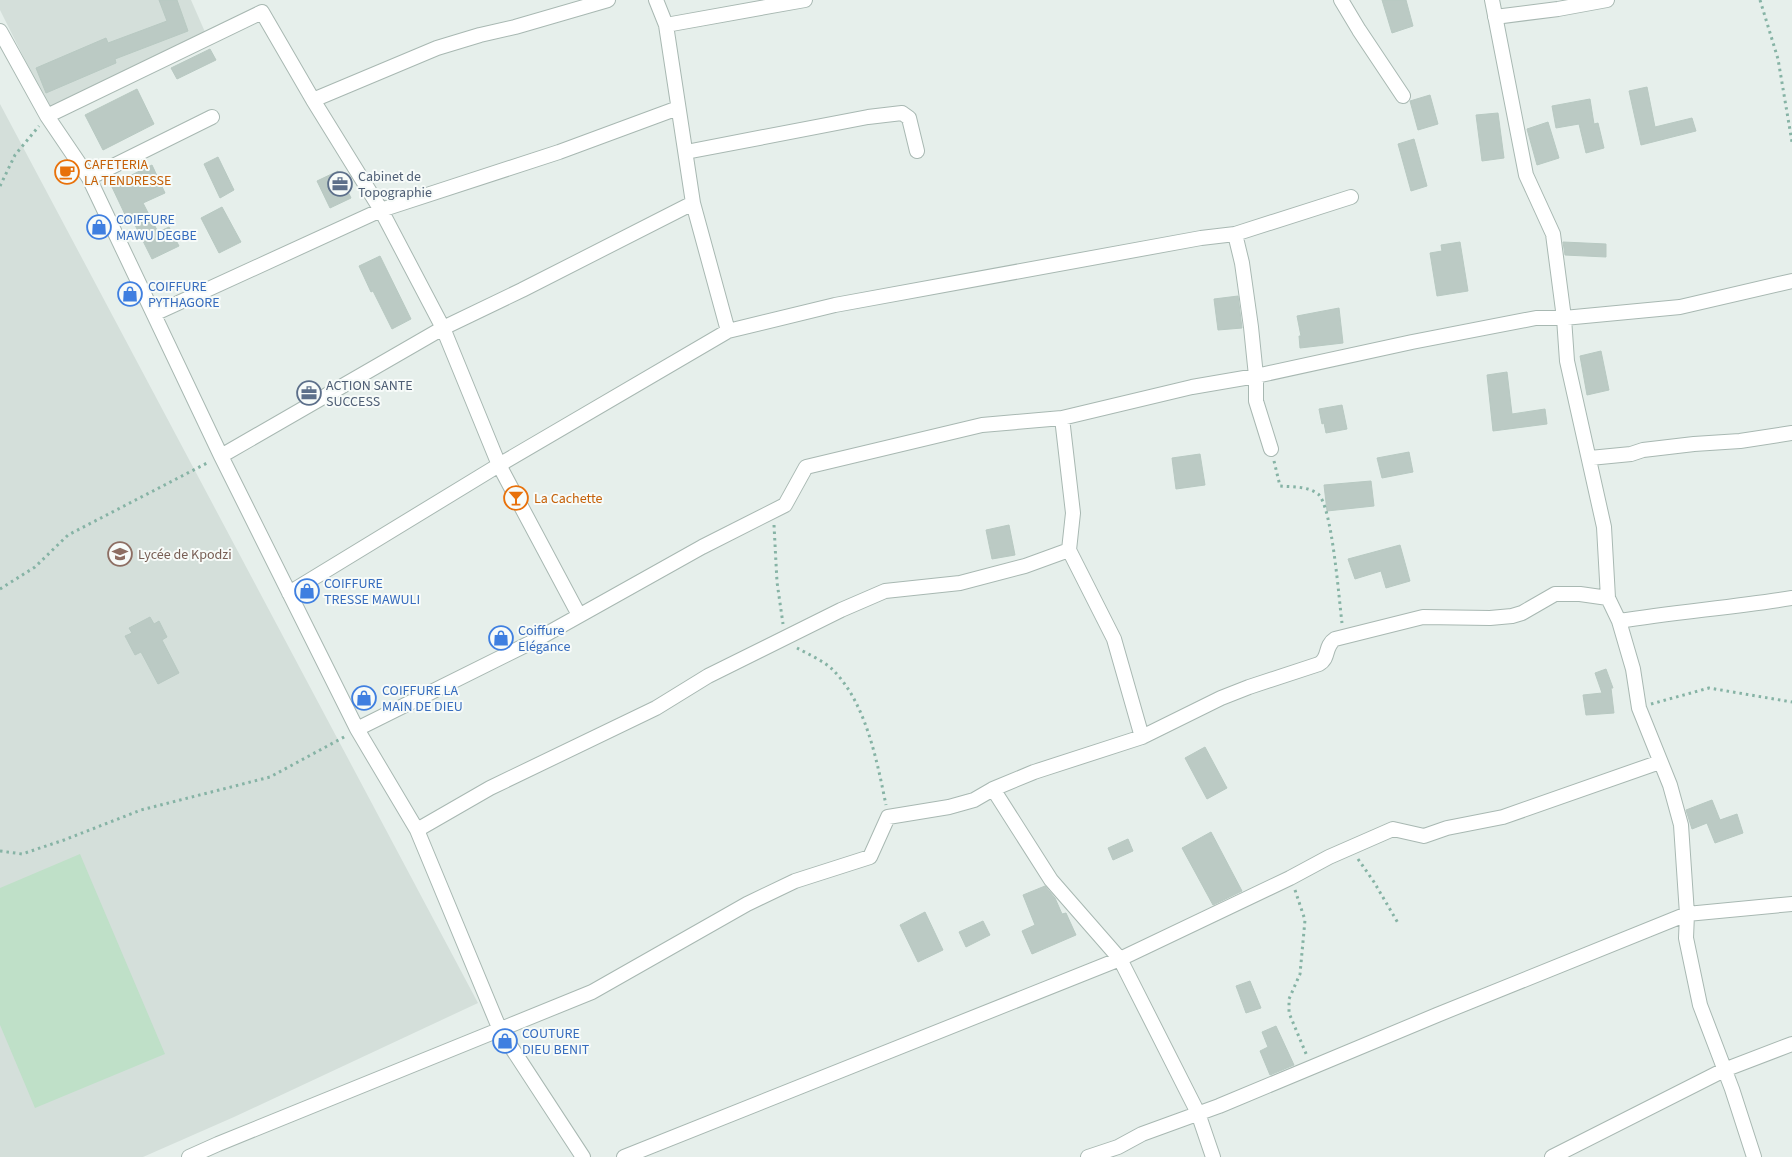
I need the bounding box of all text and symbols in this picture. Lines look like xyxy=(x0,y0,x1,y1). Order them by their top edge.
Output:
place label: CAFETERIA LA TENDRESSE xyxy=(84,155,171,191)
cafe icon: CAFETERIA LA TENDRESSE xyxy=(54,159,80,185)
place label: Cabinet de Topographie xyxy=(358,167,432,203)
office icon: Cabinet de Topographie xyxy=(327,171,353,197)
place label: COIFFURE MAWU DEGBE xyxy=(116,210,197,246)
shop icon: COIFFURE MAWU DEGBE xyxy=(86,214,112,240)
place label: COIFFURE PYTHAGORE xyxy=(148,277,220,313)
shop icon: COIFFURE PYTHAGORE xyxy=(117,281,143,307)
place label: ACTION SANTE SUCCESS xyxy=(326,376,413,412)
office icon: ACTION SANTE SUCCESS xyxy=(296,380,322,406)
bar icon: La Cachette xyxy=(503,485,529,511)
place label: La Cachette xyxy=(534,489,603,509)
school or university icon: Lycée de Kpodzi xyxy=(107,541,133,567)
place label: Lycée de Kpodzi xyxy=(138,545,232,565)
place label: COIFFURE TRESSE MAWULI xyxy=(324,574,420,610)
shop icon: COIFFURE TRESSE MAWULI xyxy=(294,578,320,604)
place label: Coiffure Elégance xyxy=(518,621,570,657)
shop icon: Coiffure Elégance xyxy=(488,625,514,651)
place label: COIFFURE LA MAIN DE DIEU xyxy=(382,681,463,717)
shop icon: COIFFURE LA MAIN DE DIEU xyxy=(351,685,377,711)
place label: COUTURE DIEU BENIT xyxy=(522,1024,590,1060)
shop icon: COUTURE DIEU BENIT xyxy=(492,1028,518,1054)

